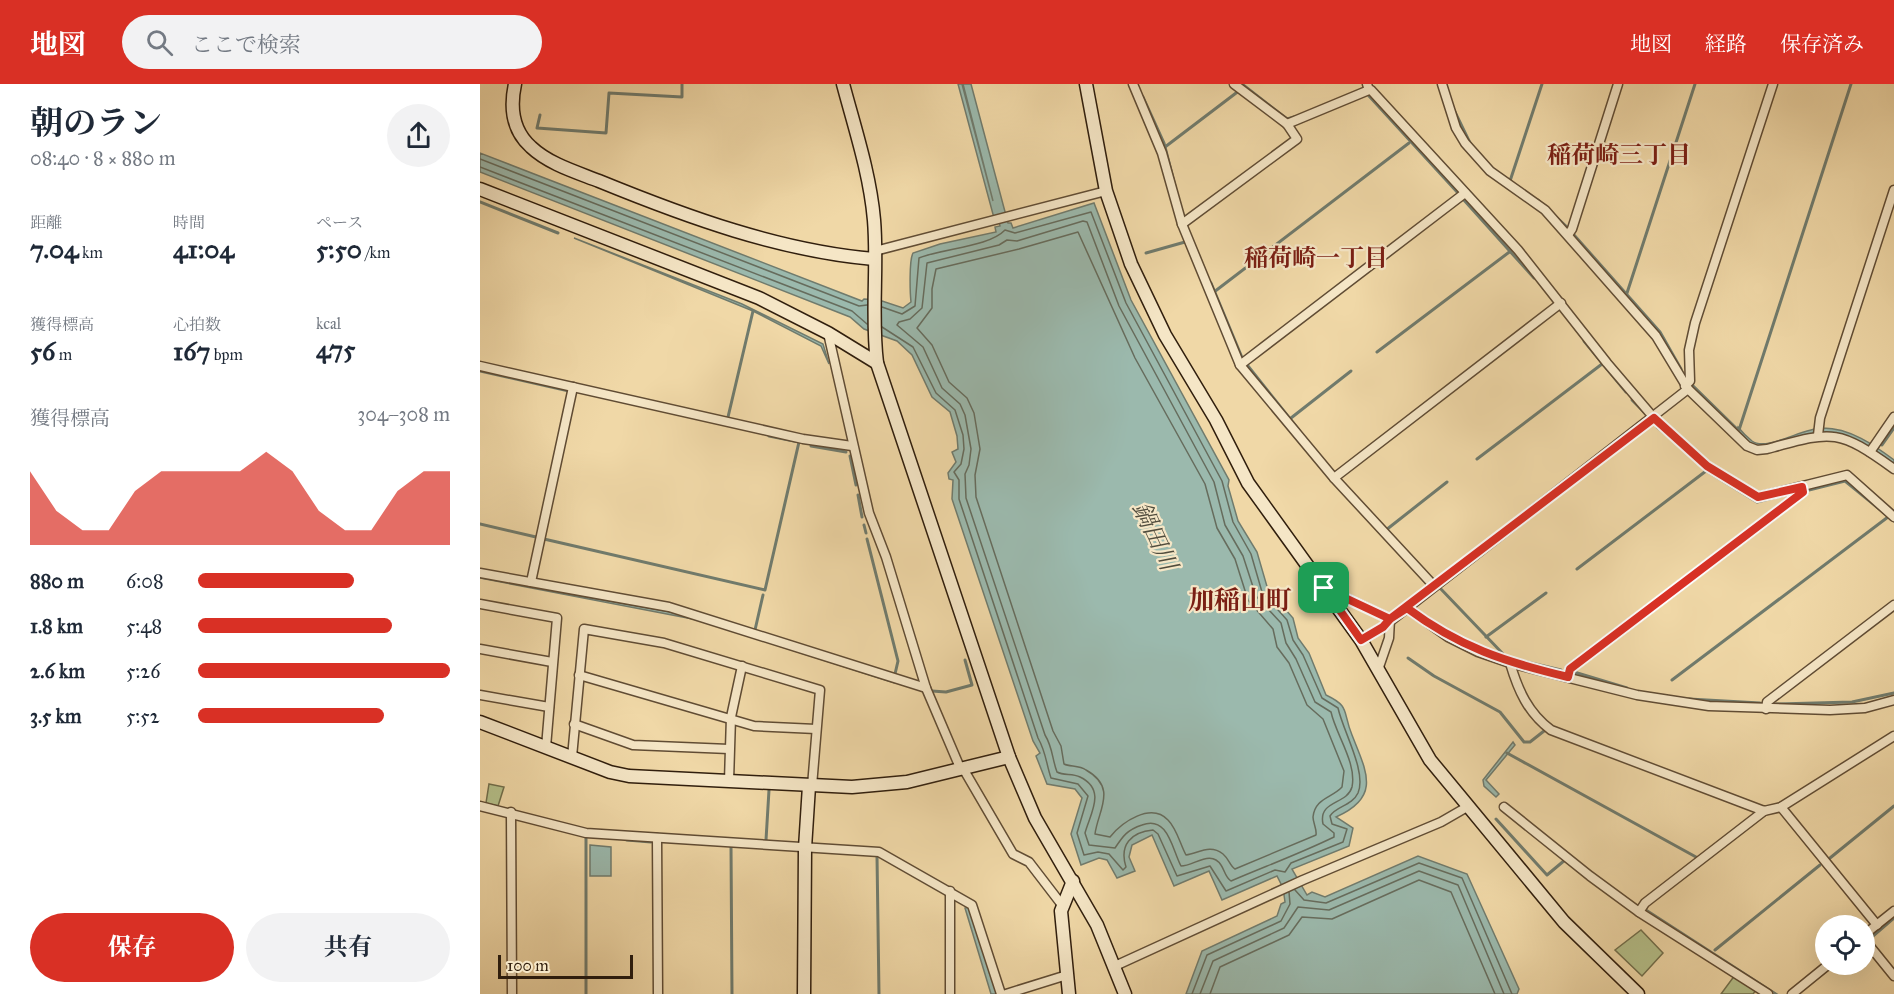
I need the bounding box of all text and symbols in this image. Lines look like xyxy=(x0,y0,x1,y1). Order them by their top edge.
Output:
search box xyxy=(122,15,542,69)
icon: search xyxy=(143,26,176,59)
text: 地図 xyxy=(30,27,86,62)
text: ここで検索 xyxy=(191,31,301,58)
text: 地図 xyxy=(1630,31,1672,57)
text: 経路 xyxy=(1705,31,1747,57)
text: 保存済み xyxy=(1780,31,1864,57)
text: 朝のラン xyxy=(30,103,162,143)
button: share xyxy=(387,104,450,167)
district label: 稲荷崎三丁目 xyxy=(1547,140,1691,170)
text: 08:40 · 8 × 880 m xyxy=(30,146,175,170)
text: 距離 xyxy=(30,213,62,232)
text: 時間 xyxy=(173,213,205,232)
text: ペース xyxy=(316,213,363,232)
text: 7.04 xyxy=(30,233,79,265)
text: 41:04 xyxy=(173,233,234,265)
text: 5:50 xyxy=(316,233,362,265)
text: km xyxy=(79,243,103,262)
text: /km xyxy=(362,243,390,262)
district label: 稲荷崎一丁目 xyxy=(1244,243,1388,273)
text: kcal xyxy=(316,314,341,333)
text: 獲得標高 xyxy=(30,315,94,334)
text: 心拍数 xyxy=(173,315,221,334)
text: 475 xyxy=(316,333,355,365)
text: 56 xyxy=(30,335,55,367)
text: 167 xyxy=(173,335,210,367)
text: m xyxy=(55,345,72,364)
text: bpm xyxy=(210,345,243,364)
text: 304–308 m xyxy=(357,402,450,426)
text: 獲得標高 xyxy=(30,406,110,430)
water label: 鍋田川 xyxy=(1126,497,1185,578)
pin xyxy=(1298,562,1349,613)
text: 880 m xyxy=(30,569,84,593)
text: 6:08 xyxy=(126,569,164,593)
icon: arrive xyxy=(1307,571,1340,604)
district label: 加稲山町 xyxy=(1188,584,1292,616)
text: 1.8 km xyxy=(30,614,83,638)
text: 5:48 xyxy=(126,614,162,638)
text: 2.6 km xyxy=(30,659,85,683)
text: 5:26 xyxy=(126,659,160,683)
text: 3.5 km xyxy=(30,704,82,728)
text: 5:52 xyxy=(126,704,160,728)
button: 保存 xyxy=(30,913,234,982)
button: 共有 xyxy=(246,913,450,982)
map controls xyxy=(1815,915,1875,975)
button: locate xyxy=(1815,915,1875,975)
scale bar xyxy=(498,952,633,980)
text: 100 m xyxy=(507,956,549,975)

